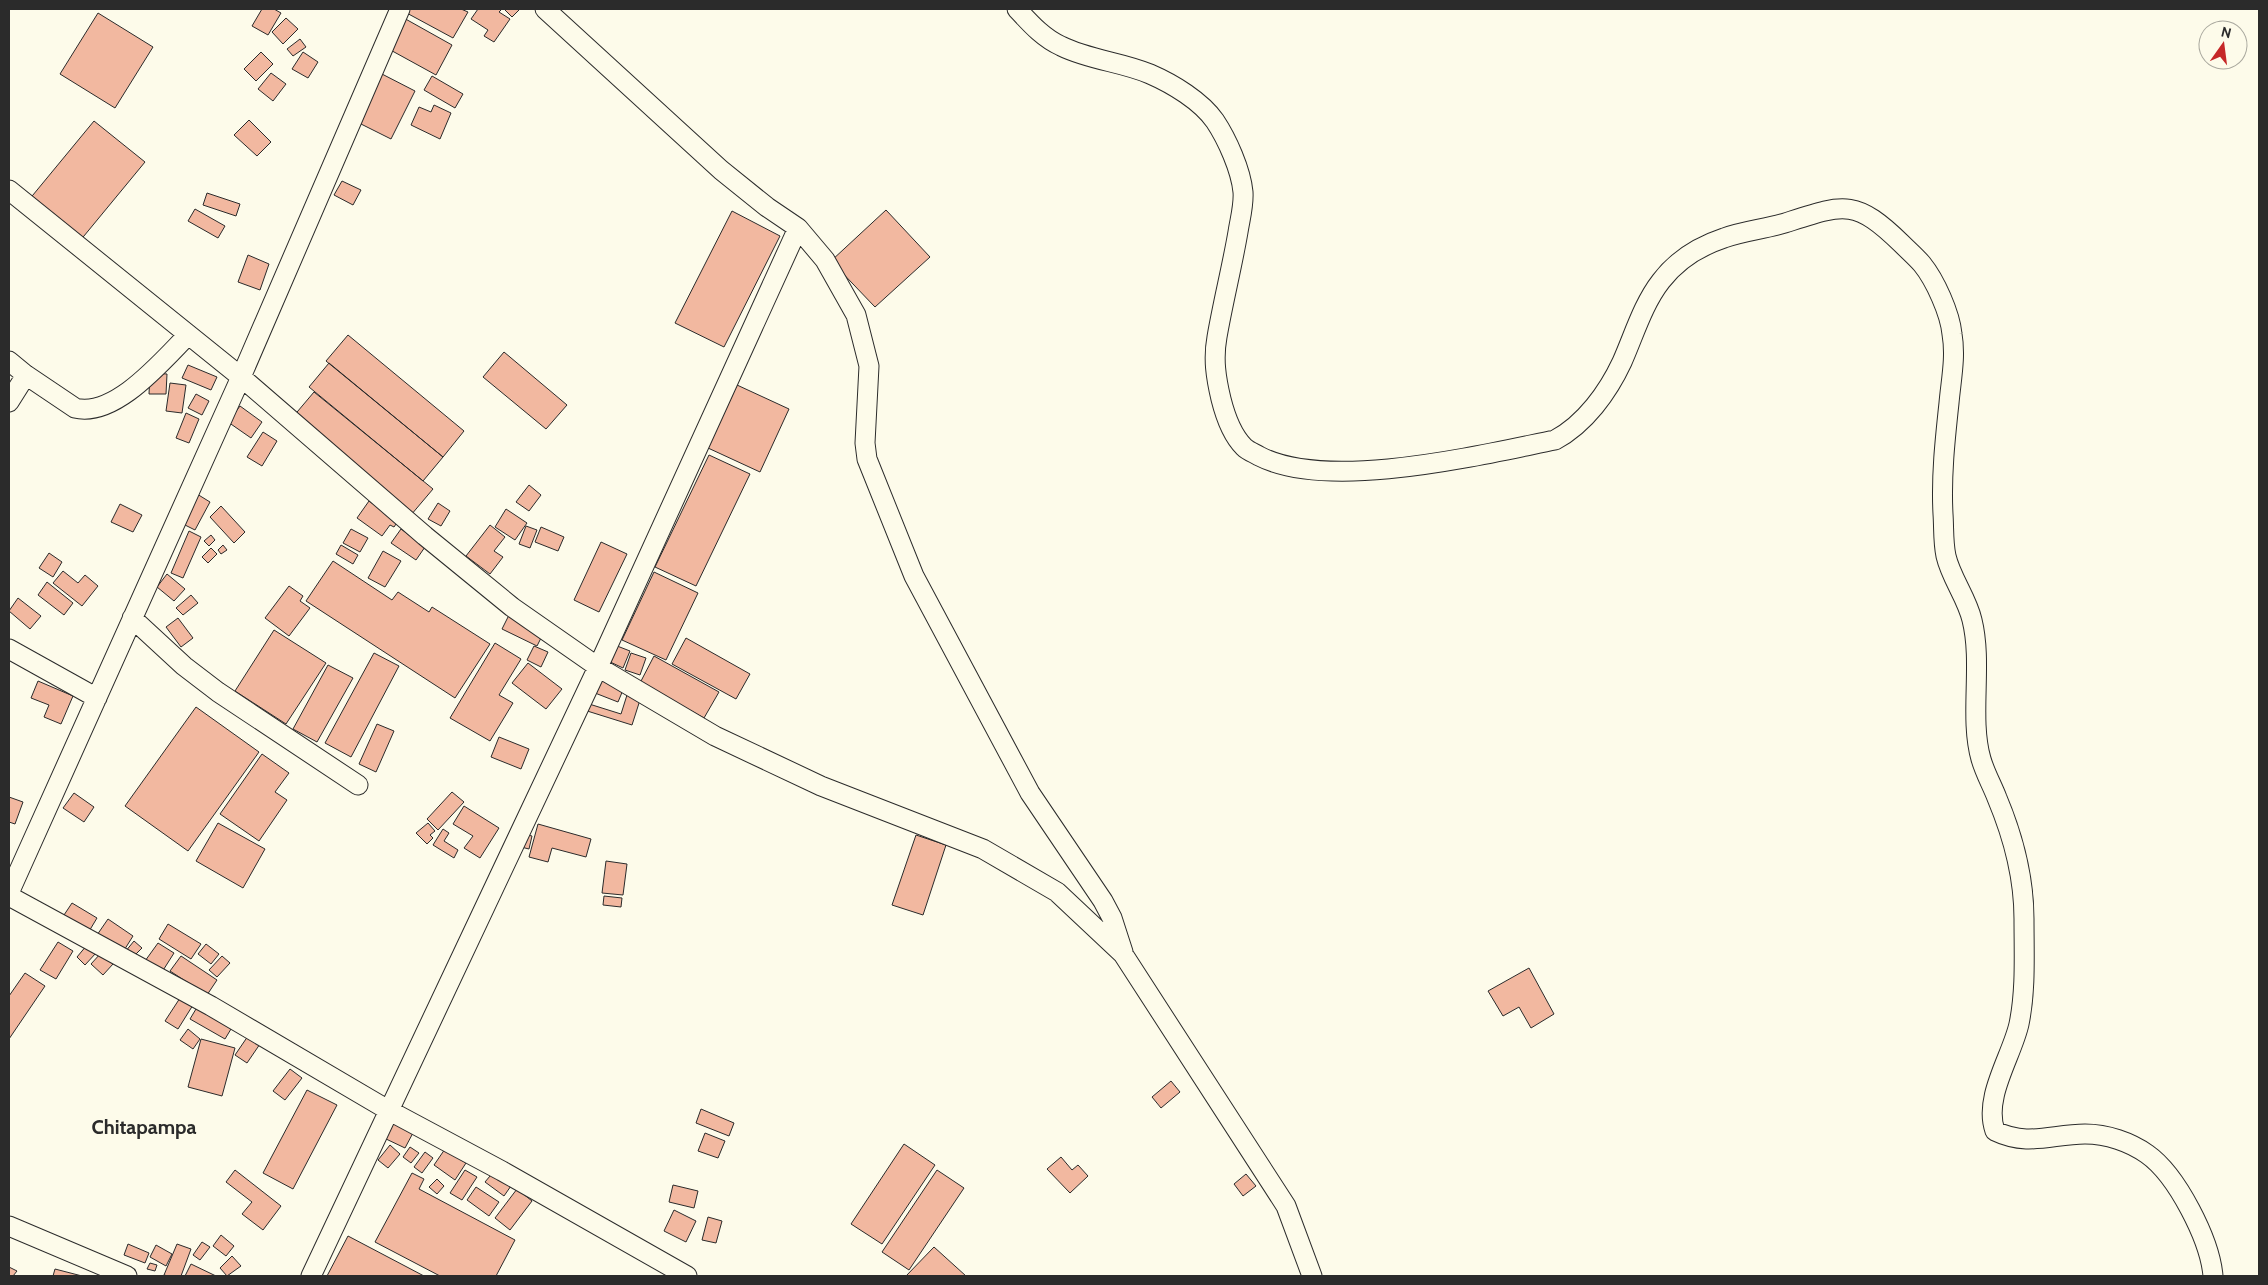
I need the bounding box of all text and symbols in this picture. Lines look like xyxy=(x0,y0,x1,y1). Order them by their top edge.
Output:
north arrow xyxy=(2198,20,2248,70)
text: N xyxy=(2219,22,2233,42)
district label: Chitapampa xyxy=(91,1115,197,1139)

